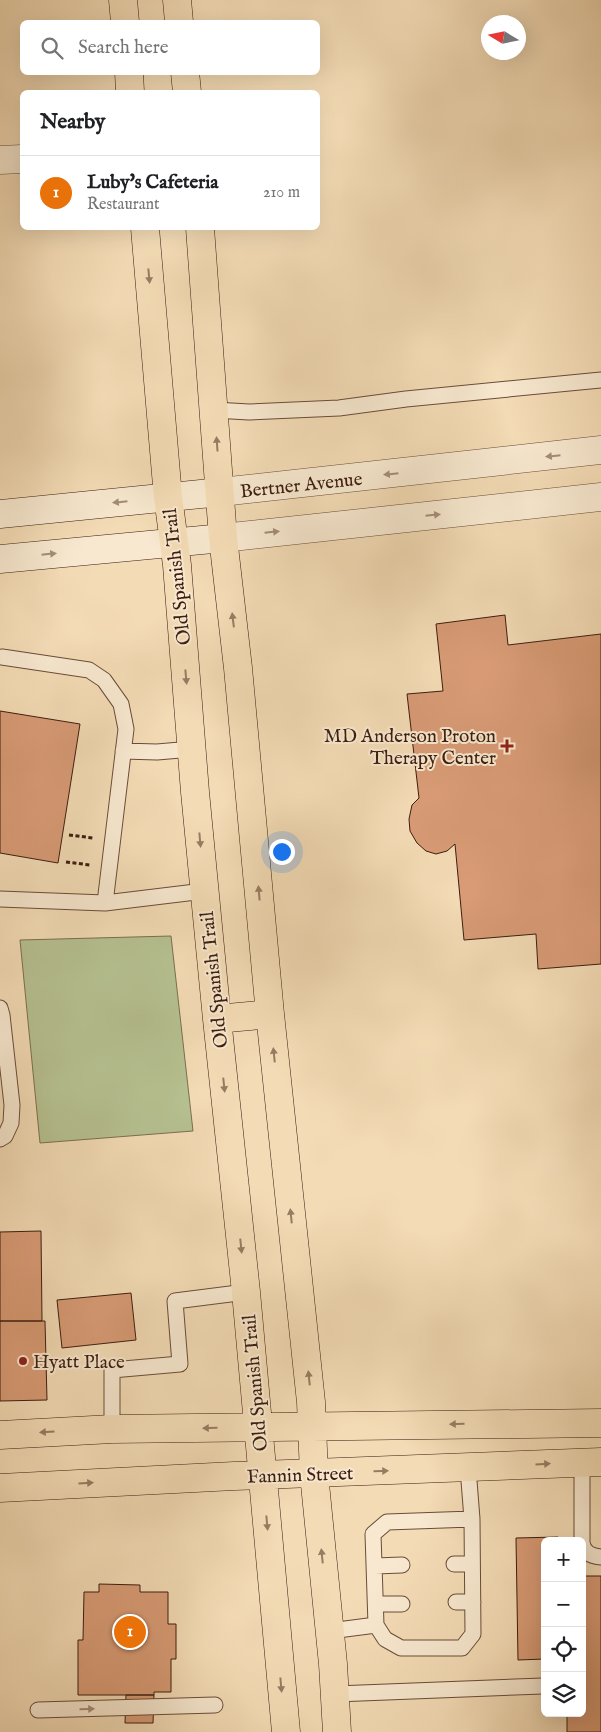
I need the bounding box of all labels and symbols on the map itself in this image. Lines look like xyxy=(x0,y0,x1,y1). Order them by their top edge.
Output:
north arrow xyxy=(481,15,526,60)
one-way arrow xyxy=(145,268,153,284)
one-way arrow xyxy=(212,436,220,452)
one-way arrow xyxy=(544,452,560,460)
street label: Bertner Avenue xyxy=(239,468,364,504)
one-way arrow xyxy=(383,470,399,478)
one-way arrow xyxy=(112,498,128,506)
street label: Old Spanish Trail xyxy=(159,506,197,646)
one-way arrow xyxy=(425,510,441,518)
one-way arrow xyxy=(264,528,280,536)
one-way arrow xyxy=(41,550,57,558)
one-way arrow xyxy=(229,612,237,628)
one-way arrow xyxy=(182,670,190,686)
place label: MD Anderson Proton Therapy Center xyxy=(324,725,496,771)
marker: MD Anderson Proton Therapy Center xyxy=(500,739,514,753)
one-way arrow xyxy=(196,832,204,848)
your location xyxy=(269,839,295,865)
one-way arrow xyxy=(255,885,263,901)
street label: Old Spanish Trail xyxy=(196,909,234,1049)
one-way arrow xyxy=(270,1046,278,1062)
one-way arrow xyxy=(220,1077,228,1093)
one-way arrow xyxy=(287,1208,295,1224)
one-way arrow xyxy=(237,1239,245,1255)
street label: Old Spanish Trail xyxy=(238,1313,274,1452)
place label: Hyatt Place xyxy=(33,1351,125,1375)
marker: Hyatt Place xyxy=(17,1355,29,1367)
one-way arrow xyxy=(304,1370,312,1386)
one-way arrow xyxy=(449,1421,465,1429)
one-way arrow xyxy=(201,1424,217,1432)
one-way arrow xyxy=(39,1429,55,1437)
one-way arrow xyxy=(535,1459,551,1467)
street label: Fannin Street xyxy=(246,1462,354,1490)
one-way arrow xyxy=(373,1467,389,1475)
one-way arrow xyxy=(78,1478,94,1486)
one-way arrow xyxy=(263,1515,271,1531)
one-way arrow xyxy=(318,1548,326,1564)
pin: 1 xyxy=(114,1613,146,1651)
one-way arrow xyxy=(278,1677,286,1693)
one-way arrow xyxy=(79,1704,95,1712)

